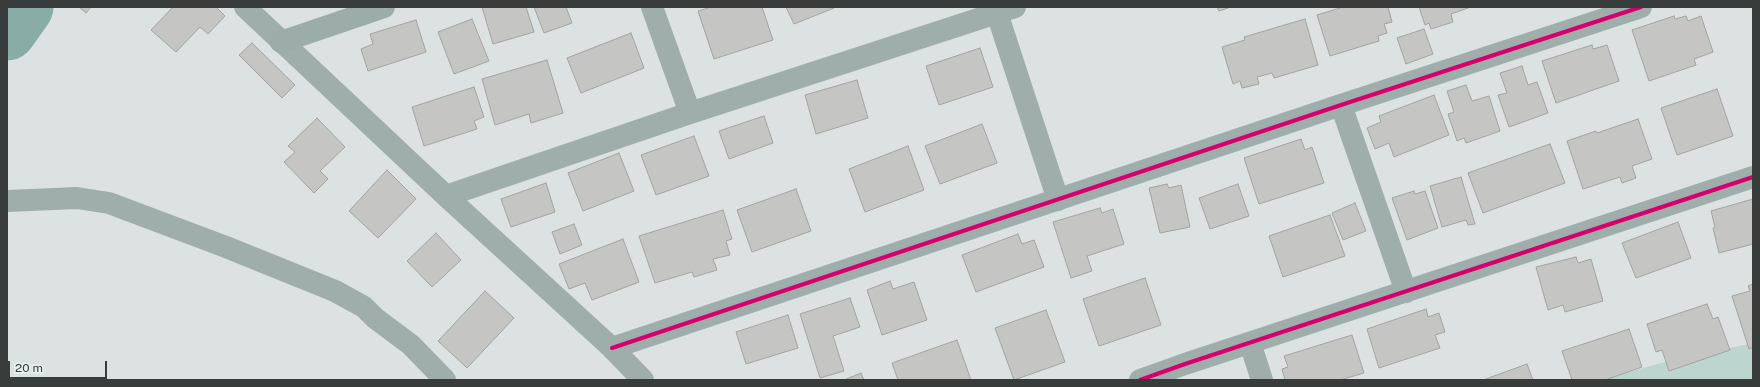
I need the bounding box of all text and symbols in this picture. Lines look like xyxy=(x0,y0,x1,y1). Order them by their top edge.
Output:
scale bar xyxy=(10,353,109,379)
text: 20 m xyxy=(15,361,43,375)

